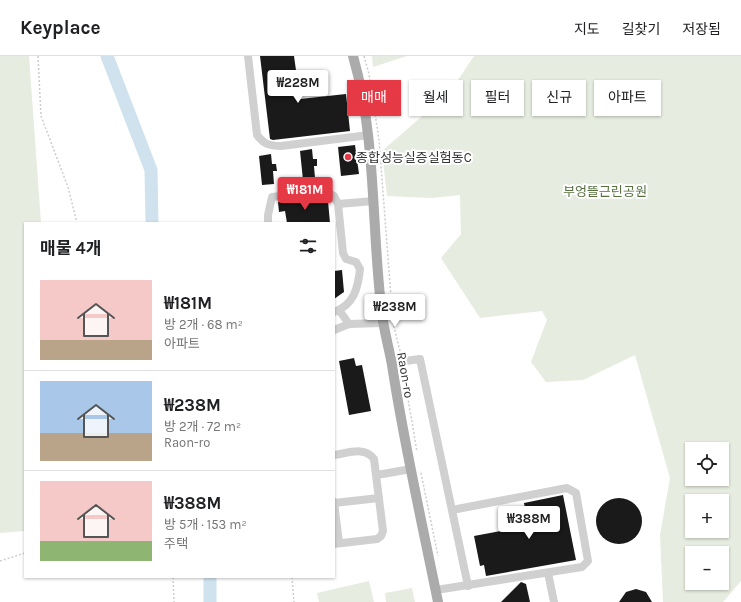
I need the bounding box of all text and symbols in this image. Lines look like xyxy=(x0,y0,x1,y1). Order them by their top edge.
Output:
text: Keyplace xyxy=(20,17,101,39)
text: 지도 xyxy=(574,21,600,38)
text: 길찾기 xyxy=(622,21,660,38)
text: 저장됨 xyxy=(682,21,721,38)
pin: ₩228M xyxy=(270,70,326,104)
text: ₩228M xyxy=(276,75,320,90)
chip: 매매 xyxy=(347,80,401,116)
chip: 월세 xyxy=(409,80,463,116)
chip: 필터 xyxy=(471,80,524,116)
chip: 신규 xyxy=(532,80,586,116)
chip: 아파트 xyxy=(594,80,661,116)
place label: 종합성능실증실험동C xyxy=(356,150,472,165)
marker: 종합성능실증실험동C xyxy=(343,152,353,162)
pin: ₩181M xyxy=(277,177,333,211)
text: ₩181M xyxy=(287,182,323,197)
park label: 부엉뜰근린공원 xyxy=(563,184,647,199)
icon: filters xyxy=(297,235,319,257)
text: 매물 4개 xyxy=(40,238,101,258)
text: ₩181M xyxy=(164,293,212,313)
pin: ₩238M xyxy=(367,294,423,328)
icon: home xyxy=(72,296,120,344)
text: ₩238M xyxy=(373,299,417,314)
text: 방 2개 · 68 m² xyxy=(164,317,243,332)
text: 아파트 xyxy=(164,336,200,351)
street label: Raon-ro xyxy=(394,351,417,399)
text: ₩238M xyxy=(164,395,221,415)
icon: home xyxy=(72,397,120,445)
text: 방 2개 · 72 m² xyxy=(164,419,241,434)
text: Raon-ro xyxy=(164,435,210,450)
map controls xyxy=(685,442,729,590)
button: locate xyxy=(685,442,729,486)
text: ₩388M xyxy=(164,493,221,513)
button: + xyxy=(685,494,729,538)
icon: home xyxy=(72,497,120,545)
pin: ₩388M xyxy=(501,506,557,540)
text: ₩388M xyxy=(507,511,551,526)
text: 방 5개 · 153 m² xyxy=(164,517,247,532)
text: 주택 xyxy=(164,536,188,551)
button: − xyxy=(685,546,729,590)

